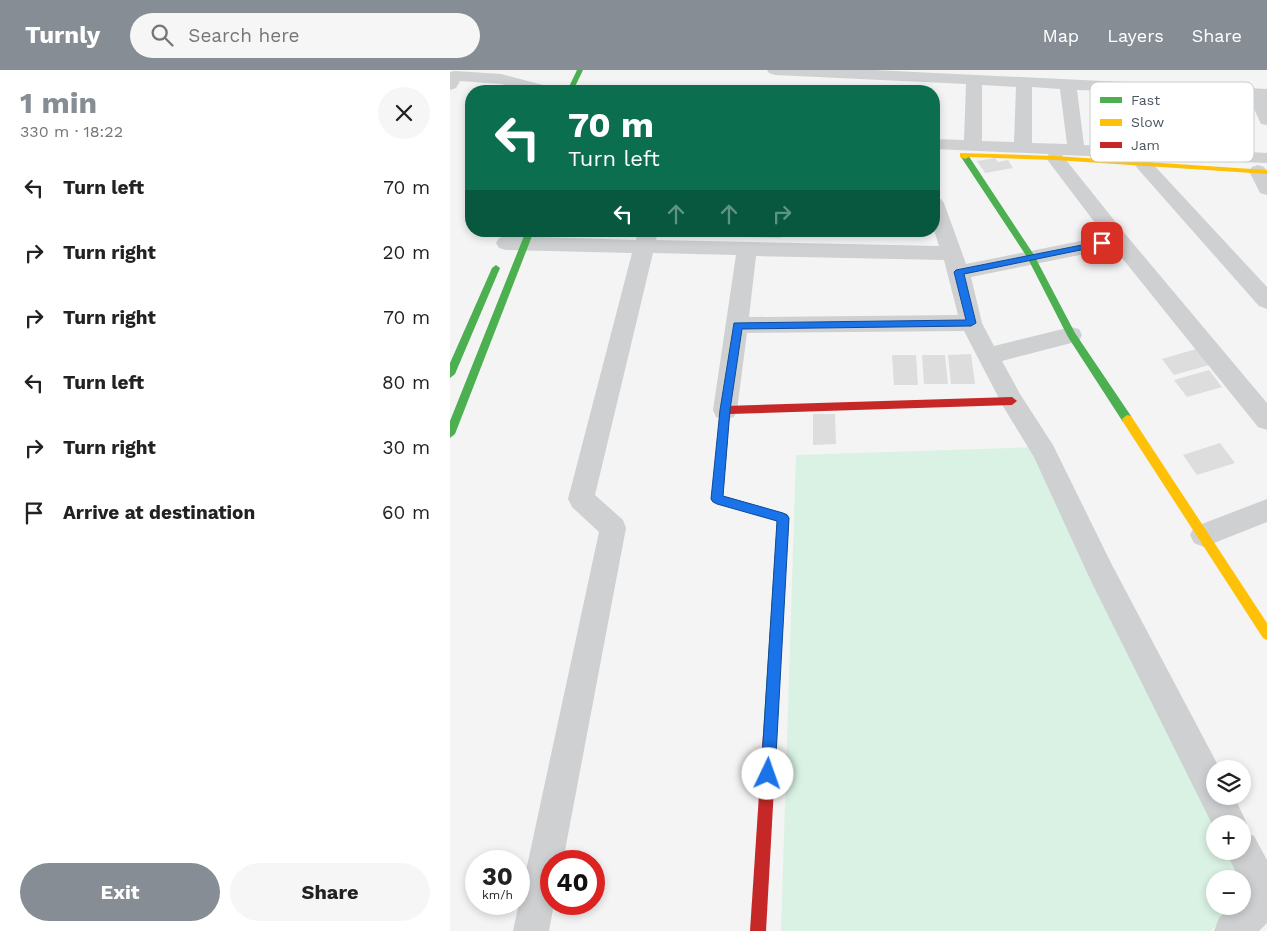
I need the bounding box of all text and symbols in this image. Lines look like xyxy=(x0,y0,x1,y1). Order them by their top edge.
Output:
search box xyxy=(130,13,480,58)
text: Turnly xyxy=(25,21,100,49)
icon: search xyxy=(148,21,176,49)
text: Search here xyxy=(188,24,300,47)
text: Map xyxy=(1042,25,1079,46)
text: Layers xyxy=(1107,25,1164,46)
text: Share xyxy=(1192,25,1242,46)
legend xyxy=(1090,82,1254,162)
text: 1 min xyxy=(20,85,97,120)
button: close xyxy=(378,87,430,139)
text: Fast xyxy=(1131,92,1160,108)
text: 70 m xyxy=(568,104,654,146)
icon: left xyxy=(485,105,550,170)
text: Slow xyxy=(1131,114,1164,130)
text: 330 m · 18:22 xyxy=(20,122,123,141)
text: Jam xyxy=(1131,137,1160,153)
text: Turn left xyxy=(568,146,660,171)
icon: left xyxy=(20,174,48,202)
text: Turn left xyxy=(63,176,144,199)
text: 70 m xyxy=(383,176,430,199)
icon: left xyxy=(609,200,637,228)
icon: ahead xyxy=(662,200,690,228)
icon: ahead xyxy=(715,200,743,228)
icon: right xyxy=(768,200,796,228)
pin xyxy=(1081,222,1123,264)
icon: arrive xyxy=(1088,229,1116,257)
icon: right xyxy=(20,239,48,267)
text: Turn right xyxy=(63,241,156,264)
text: 20 m xyxy=(383,241,430,264)
icon: right xyxy=(20,304,48,332)
text: Turn right xyxy=(63,306,156,329)
text: 70 m xyxy=(383,306,430,329)
icon: left xyxy=(20,369,48,397)
text: Turn left xyxy=(63,371,144,394)
text: 80 m xyxy=(382,371,430,394)
icon: right xyxy=(20,434,48,462)
text: Turn right xyxy=(63,436,156,459)
text: 30 m xyxy=(383,436,430,459)
icon: arrive xyxy=(20,499,48,527)
text: Arrive at destination xyxy=(63,501,255,524)
text: 60 m xyxy=(382,501,430,524)
position arrow xyxy=(741,747,793,799)
map controls xyxy=(1206,760,1251,915)
button: layers xyxy=(1206,760,1251,805)
button: + xyxy=(1206,815,1251,860)
speed limit sign: 40 xyxy=(540,850,605,915)
text: 30 xyxy=(482,862,513,891)
button: Exit xyxy=(20,863,220,921)
button: Share xyxy=(230,863,430,921)
button: − xyxy=(1206,870,1251,915)
text: km/h xyxy=(482,888,513,902)

